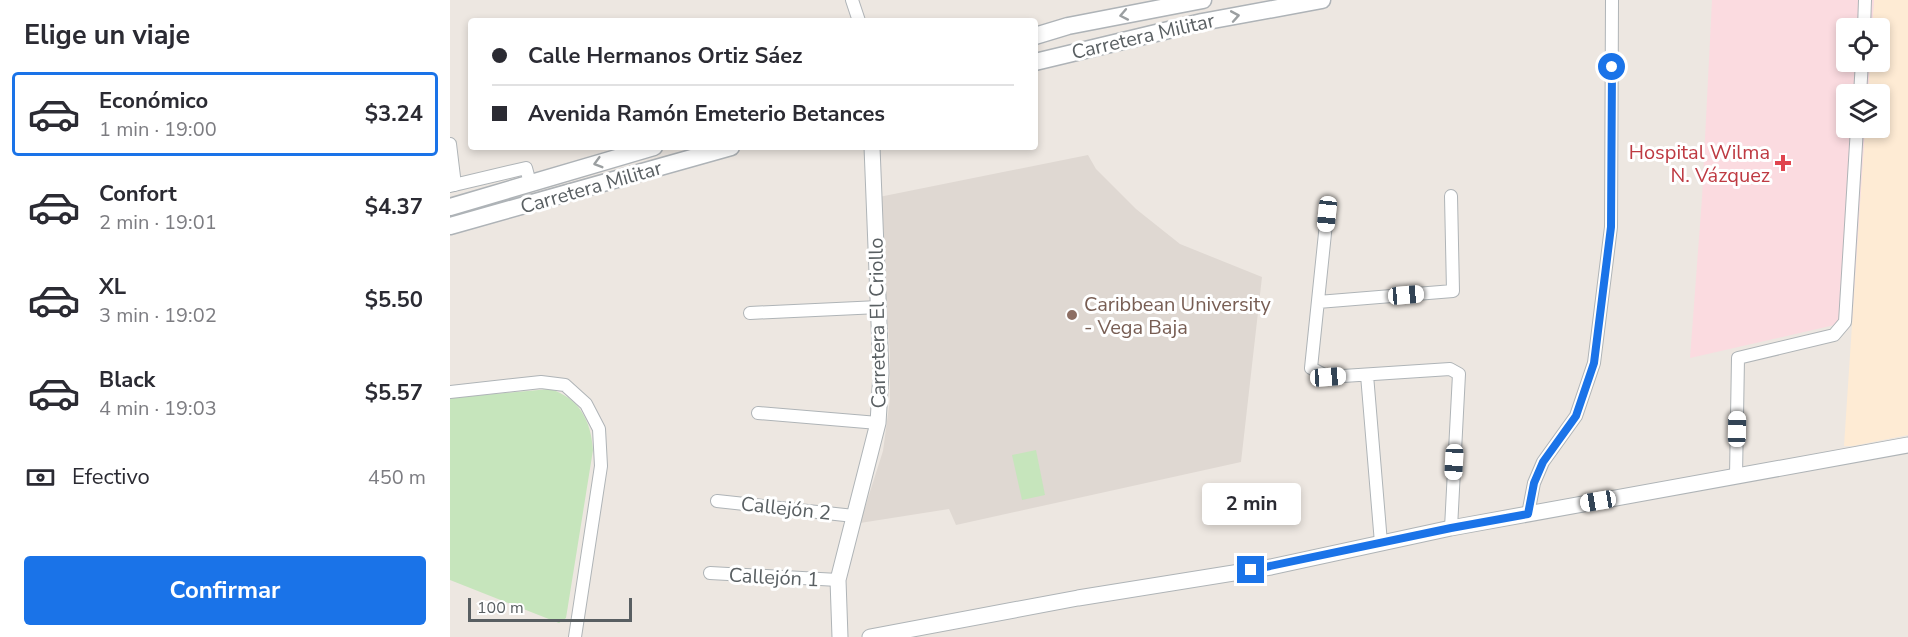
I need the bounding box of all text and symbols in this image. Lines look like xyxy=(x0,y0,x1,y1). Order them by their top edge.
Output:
street label: Carretera Militar xyxy=(1069,7,1217,66)
one-way arrow xyxy=(1120,8,1130,21)
one-way arrow xyxy=(1230,10,1240,23)
text: Elige un viaje xyxy=(24,17,190,54)
map controls xyxy=(1836,18,1890,138)
button: locate xyxy=(1836,18,1890,72)
text: Calle Hermanos Ortiz Sáez xyxy=(528,41,803,71)
route start xyxy=(1598,53,1625,80)
button: layers xyxy=(1836,84,1890,138)
text: Económico xyxy=(99,86,208,116)
icon: car xyxy=(27,87,81,141)
text: $3.24 xyxy=(365,99,423,129)
text: Avenida Ramón Emeterio Betances xyxy=(528,99,885,129)
text: 1 min · 19:00 xyxy=(99,116,217,143)
place label: Hospital Wilma N. Vázquez xyxy=(1629,139,1770,189)
street label: Carretera Militar xyxy=(517,154,665,221)
marker: Hospital Wilma N. Vázquez xyxy=(1774,154,1792,172)
one-way arrow xyxy=(593,156,604,168)
text: Confort xyxy=(99,179,177,209)
icon: car xyxy=(27,180,81,234)
text: $4.37 xyxy=(365,192,423,222)
car xyxy=(1316,195,1338,233)
text: 2 min · 19:01 xyxy=(99,209,217,236)
street label: Carretera El Criollo xyxy=(863,237,892,409)
text: XL xyxy=(99,272,126,302)
icon: car xyxy=(27,273,81,327)
car xyxy=(1387,284,1425,306)
text: $5.50 xyxy=(365,285,423,315)
place label: Caribbean University - Vega Baja xyxy=(1084,291,1271,341)
text: 3 min · 19:02 xyxy=(99,302,217,329)
marker: Caribbean University - Vega Baja xyxy=(1065,308,1079,322)
text: Black xyxy=(99,365,155,395)
icon: car xyxy=(27,366,81,420)
car xyxy=(1309,367,1347,387)
text: $5.57 xyxy=(365,378,423,408)
text: 4 min · 19:03 xyxy=(99,395,217,422)
car xyxy=(1728,411,1746,447)
car xyxy=(1444,444,1464,480)
icon: cash xyxy=(24,461,57,494)
text: Efectivo xyxy=(72,462,150,492)
text: 450 m xyxy=(368,464,426,491)
callout: 2 min xyxy=(1202,483,1300,525)
car xyxy=(1579,489,1617,513)
street label: Callejón 2 xyxy=(740,490,832,527)
text: 2 min xyxy=(1226,490,1277,517)
button: Confirmar xyxy=(24,556,426,625)
route end xyxy=(1237,556,1264,583)
street label: Callejón 1 xyxy=(728,562,820,593)
scale bar xyxy=(468,595,632,622)
text: 100 m xyxy=(477,597,524,619)

